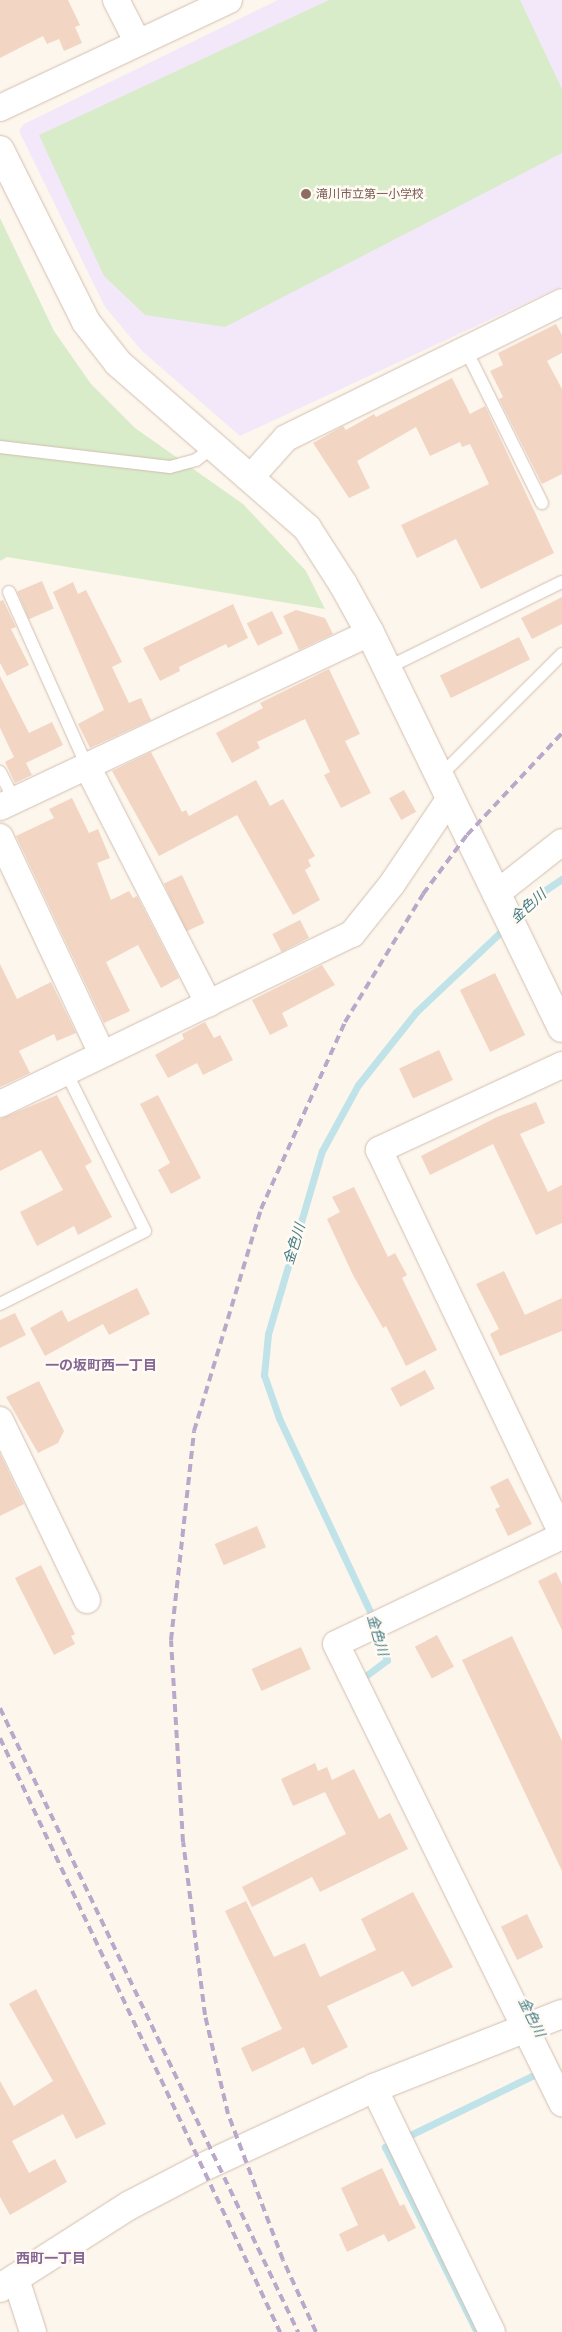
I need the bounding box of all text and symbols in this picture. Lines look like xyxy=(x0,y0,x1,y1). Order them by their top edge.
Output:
place label: 滝川市立第一小学校 xyxy=(316,187,424,201)
marker: 滝川市立第一小学校 xyxy=(300,188,312,200)
water label: 金色川 xyxy=(507,886,549,926)
water label: 金色川 xyxy=(280,1221,308,1267)
district label: 一の坂町西一丁目 xyxy=(45,1357,157,1373)
water label: 金色川 xyxy=(364,1612,392,1658)
water label: 金色川 xyxy=(515,1994,549,2040)
district label: 西町一丁目 xyxy=(16,2250,86,2266)

